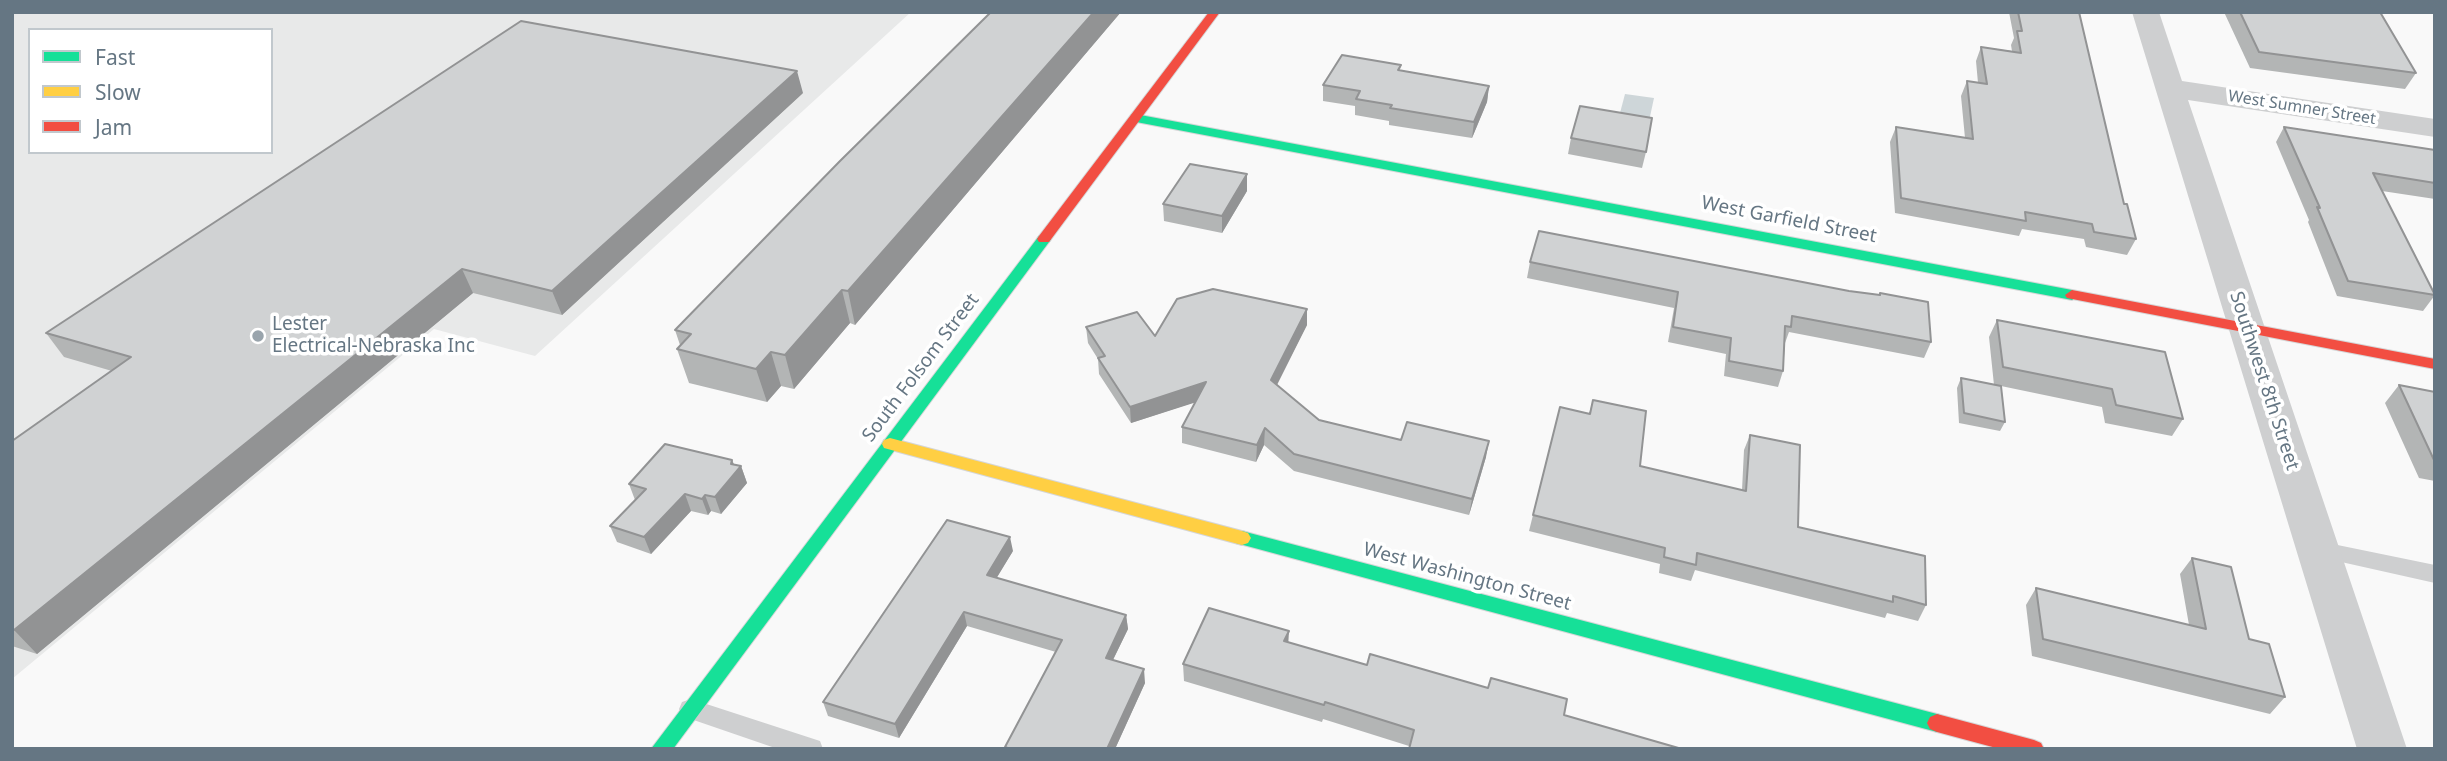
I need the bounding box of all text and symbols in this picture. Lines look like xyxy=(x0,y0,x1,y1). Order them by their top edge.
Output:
legend xyxy=(28,28,273,154)
text: Fast xyxy=(95,43,135,71)
text: Slow xyxy=(95,78,141,106)
street label: West Sumner Street xyxy=(2227,87,2377,129)
text: Jam xyxy=(95,113,132,141)
street label: West Garfield Street xyxy=(1699,192,1879,248)
street label: South Folsom Street xyxy=(858,289,984,447)
street label: Southwest 8th Street xyxy=(2224,289,2304,473)
place label: Lester Electrical-Nebraska Inc xyxy=(272,314,475,358)
marker: Lester Electrical-Nebraska Inc xyxy=(250,328,266,344)
street label: West Washington Street xyxy=(1361,538,1573,616)

